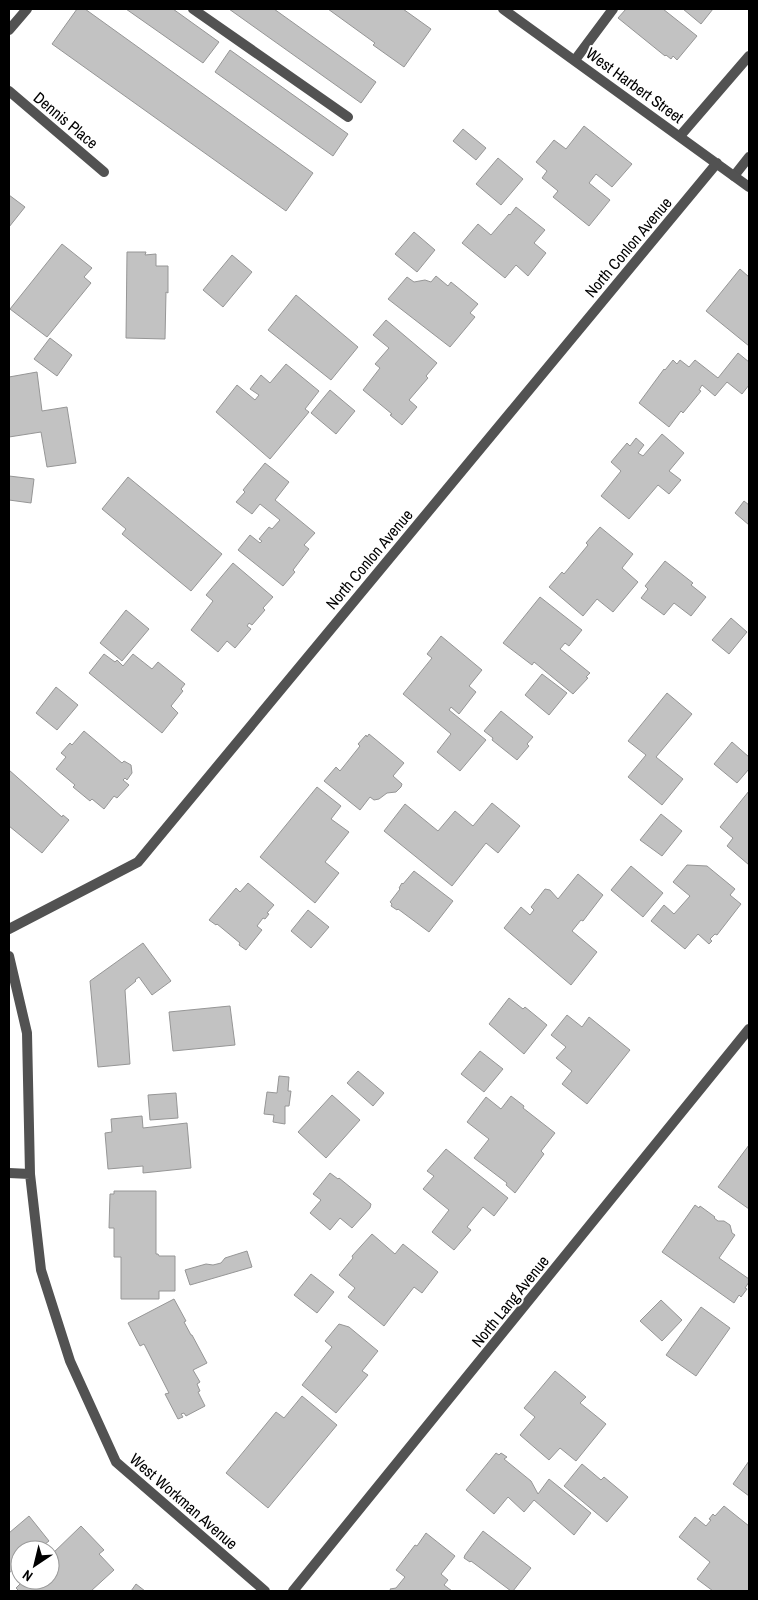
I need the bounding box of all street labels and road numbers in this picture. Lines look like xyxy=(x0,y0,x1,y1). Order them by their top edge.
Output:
street label: West Harbert Street xyxy=(582,42,689,128)
street label: Dennis Place xyxy=(29,86,103,154)
street label: North Conlon Avenue xyxy=(580,192,676,302)
street label: North Conlon Avenue xyxy=(321,504,417,614)
street label: North Lang Avenue xyxy=(466,1251,554,1351)
street label: West Workman Avenue xyxy=(125,1448,243,1554)

